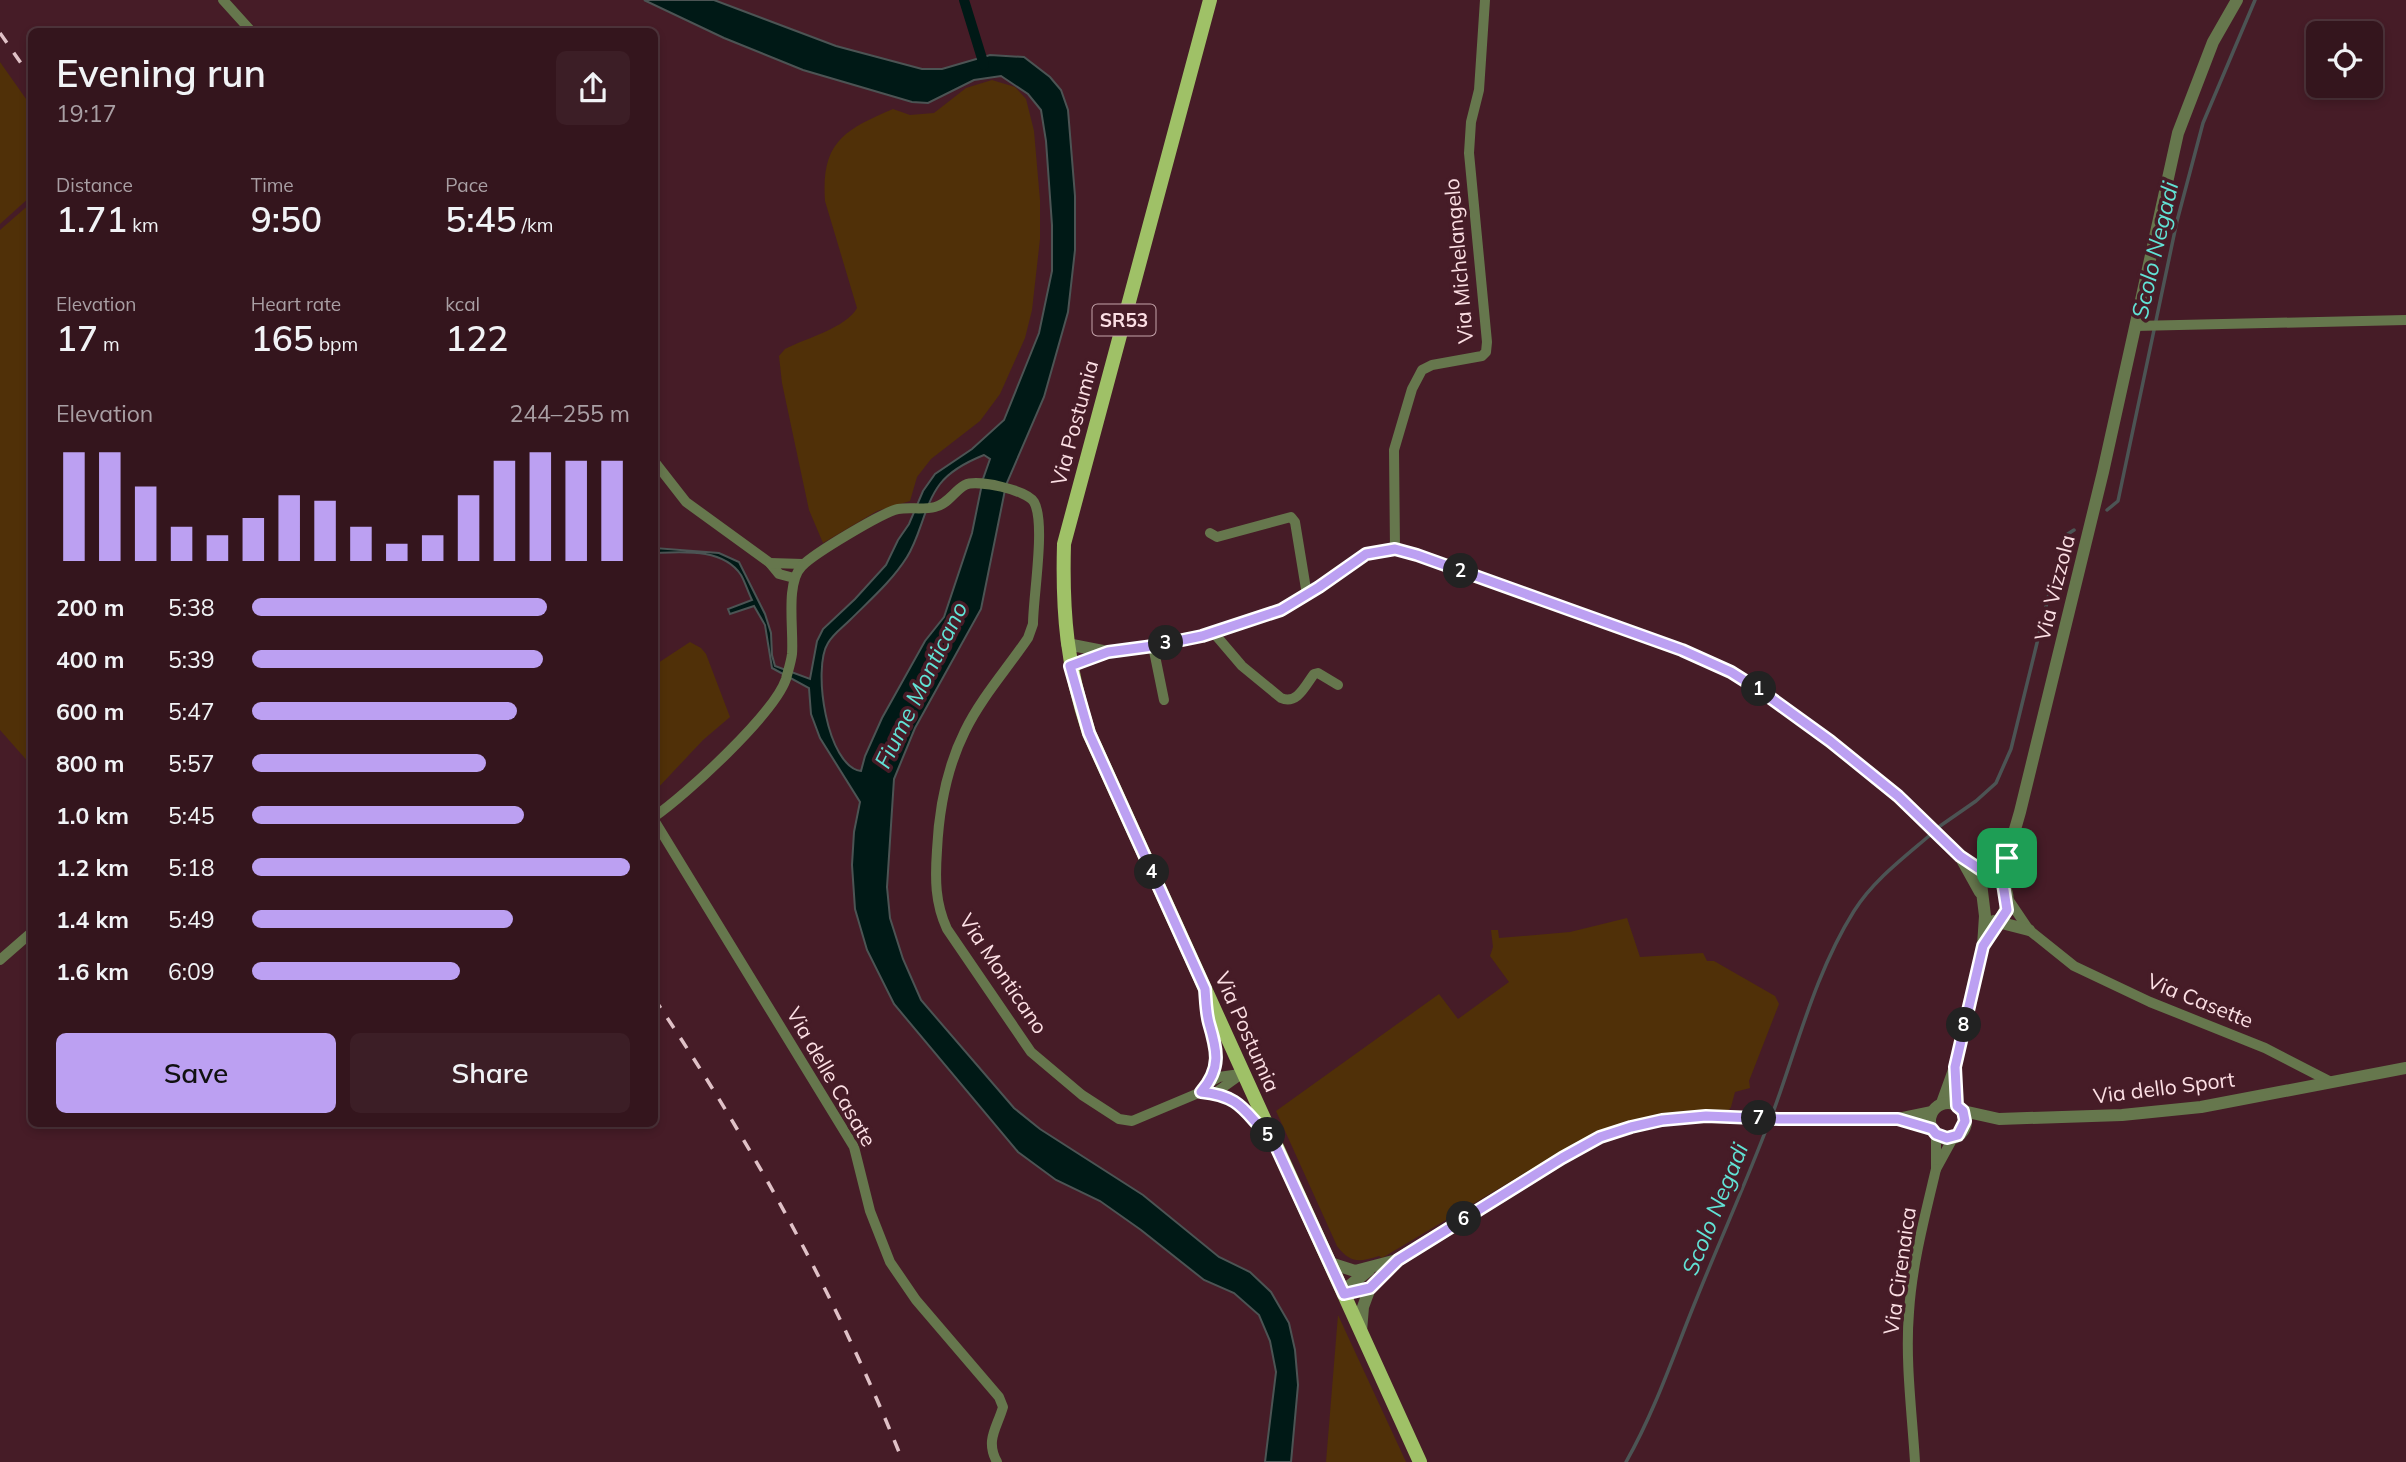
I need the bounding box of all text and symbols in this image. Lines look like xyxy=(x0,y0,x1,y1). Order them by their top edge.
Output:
map controls xyxy=(2306,21,2383,98)
button: locate xyxy=(2306,21,2383,98)
text: Evening run xyxy=(56,49,266,97)
button: share xyxy=(556,51,630,125)
text: 19:17 xyxy=(56,99,116,128)
text: Distance xyxy=(56,173,133,197)
text: Time xyxy=(251,173,294,197)
text: Pace xyxy=(445,173,488,197)
street label: Via Michelangelo xyxy=(1438,177,1478,345)
water label: Scolo Negadi xyxy=(2125,178,2184,321)
text: 1.71 xyxy=(56,197,127,241)
text: 9:50 xyxy=(251,197,322,241)
text: 5:45 xyxy=(445,197,517,241)
text: km xyxy=(127,213,159,237)
text: /km xyxy=(517,213,553,237)
text: Elevation xyxy=(56,292,136,316)
text: Heart rate xyxy=(251,292,341,316)
text: kcal xyxy=(445,292,480,316)
road number: SR53 xyxy=(1092,304,1156,336)
text: 17 xyxy=(56,316,98,360)
text: 165 xyxy=(251,316,314,360)
text: 122 xyxy=(445,316,508,360)
text: m xyxy=(98,332,120,356)
text: bpm xyxy=(314,332,358,356)
street label: Via Postumia xyxy=(1045,357,1103,488)
text: Elevation xyxy=(56,399,153,428)
text: 244–255 m xyxy=(509,399,630,428)
street label: Via Vizzola xyxy=(2028,532,2080,644)
pin: 2 xyxy=(1444,554,1478,588)
text: 2 xyxy=(1455,558,1466,582)
text: 200 m xyxy=(56,593,124,622)
text: 5:38 xyxy=(168,593,215,622)
water label: Fiume Monticano xyxy=(868,597,973,773)
pin: 3 xyxy=(1148,626,1184,660)
text: 3 xyxy=(1160,630,1171,654)
text: 400 m xyxy=(56,645,124,674)
text: 5:39 xyxy=(168,645,215,674)
pin: 1 xyxy=(1742,672,1776,706)
text: 1 xyxy=(1753,676,1764,700)
text: 600 m xyxy=(56,697,124,726)
text: 5:47 xyxy=(168,697,215,726)
text: 800 m xyxy=(56,749,124,778)
text: 5:57 xyxy=(168,749,215,778)
text: 1.0 km xyxy=(56,801,129,830)
text: 5:45 xyxy=(168,801,215,830)
pin xyxy=(1977,828,2037,888)
icon: arrive xyxy=(1988,839,2026,877)
text: 1.2 km xyxy=(56,853,129,882)
text: 5:18 xyxy=(168,853,215,882)
pin: 4 xyxy=(1134,854,1170,890)
text: 4 xyxy=(1146,859,1157,883)
text: 1.4 km xyxy=(56,905,129,934)
text: 5:49 xyxy=(168,905,215,934)
street label: Via Monticano xyxy=(954,908,1054,1039)
text: 1.6 km xyxy=(56,957,129,986)
text: 6:09 xyxy=(168,957,215,986)
street label: Via Postumia xyxy=(1210,967,1286,1096)
street label: Via Casette xyxy=(2144,967,2257,1033)
street label: Via delle Casate xyxy=(781,1002,882,1151)
pin: 8 xyxy=(1946,1007,1982,1042)
text: 8 xyxy=(1958,1012,1969,1036)
button: Save xyxy=(56,1033,336,1113)
button: Share xyxy=(350,1033,630,1113)
street label: Via dello Sport xyxy=(2092,1065,2236,1109)
pin: 7 xyxy=(1742,1100,1776,1136)
text: 7 xyxy=(1753,1105,1764,1129)
pin: 5 xyxy=(1250,1118,1286,1152)
text: 5 xyxy=(1262,1122,1273,1146)
water label: Scolo Negadi xyxy=(1675,1138,1754,1279)
pin: 6 xyxy=(1446,1202,1482,1236)
street label: Via Cirenaica xyxy=(1877,1205,1921,1336)
text: 6 xyxy=(1458,1206,1469,1230)

